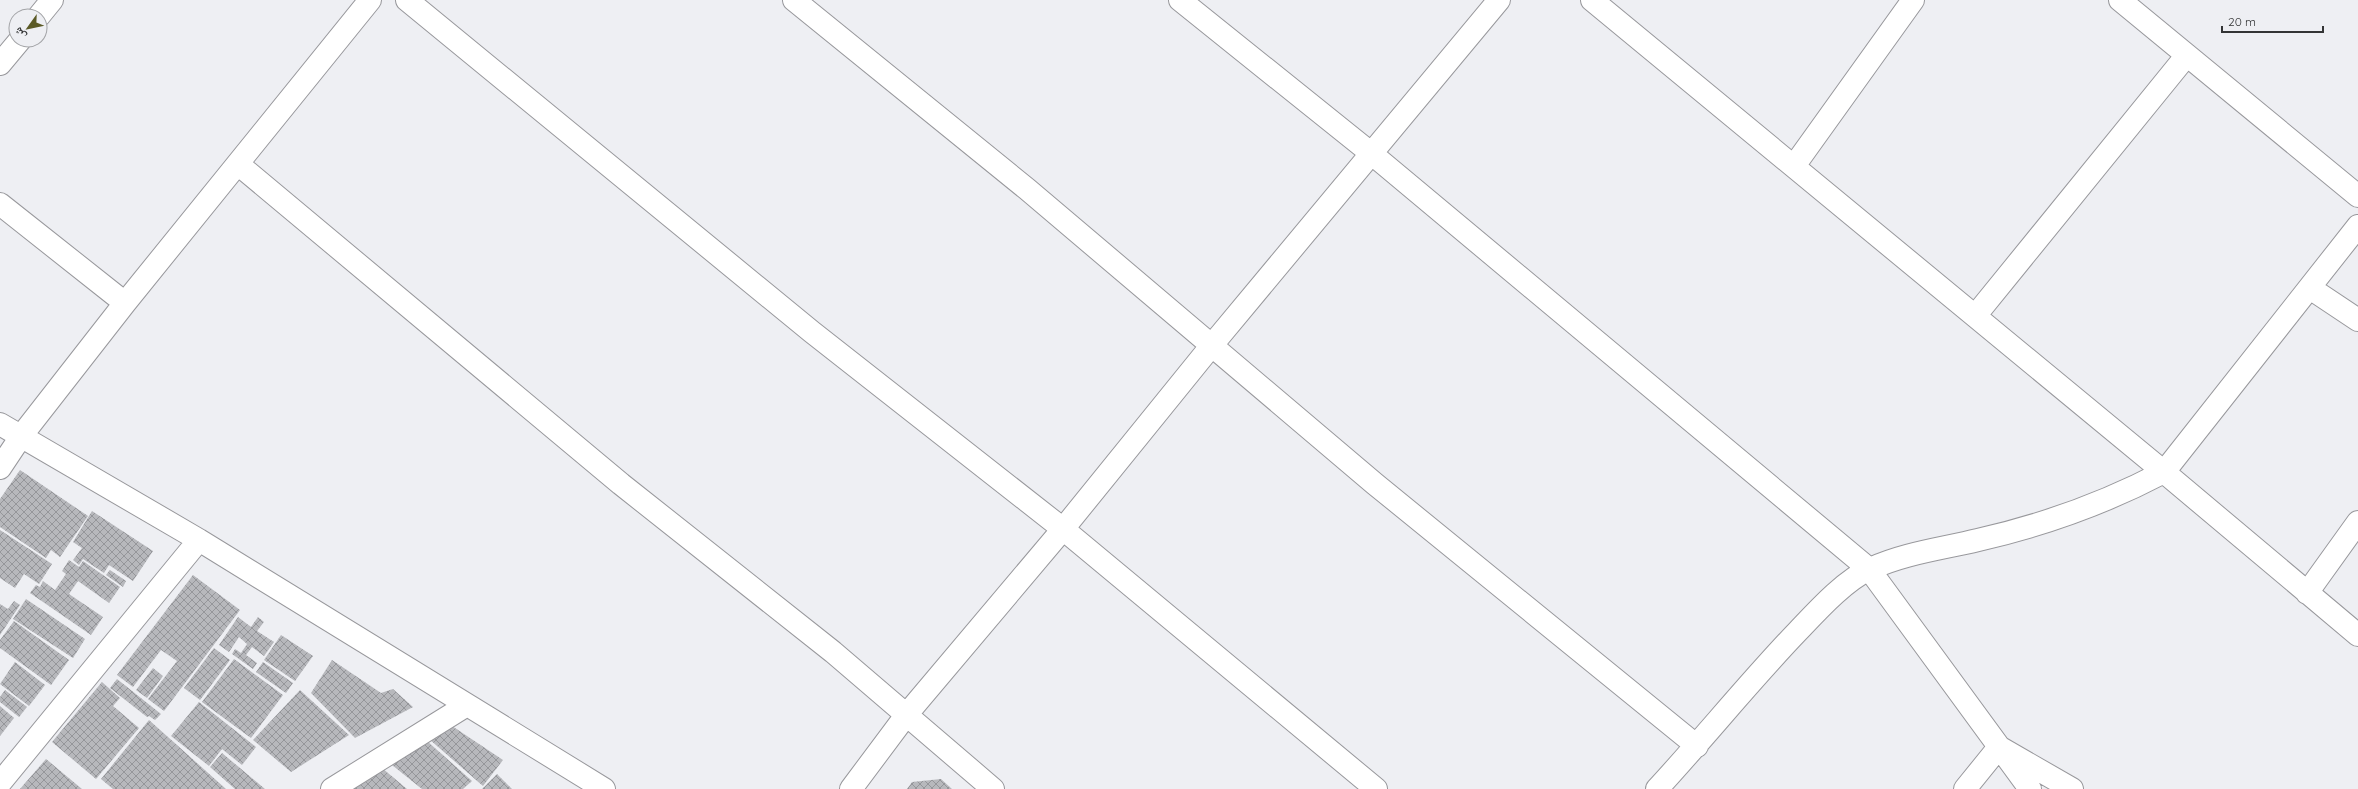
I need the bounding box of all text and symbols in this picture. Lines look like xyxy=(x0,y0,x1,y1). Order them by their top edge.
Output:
north arrow xyxy=(8,8,48,48)
scale bar xyxy=(2222,8,2323,34)
text: 20 m xyxy=(2228,14,2256,29)
text: ش xyxy=(10,24,30,42)

